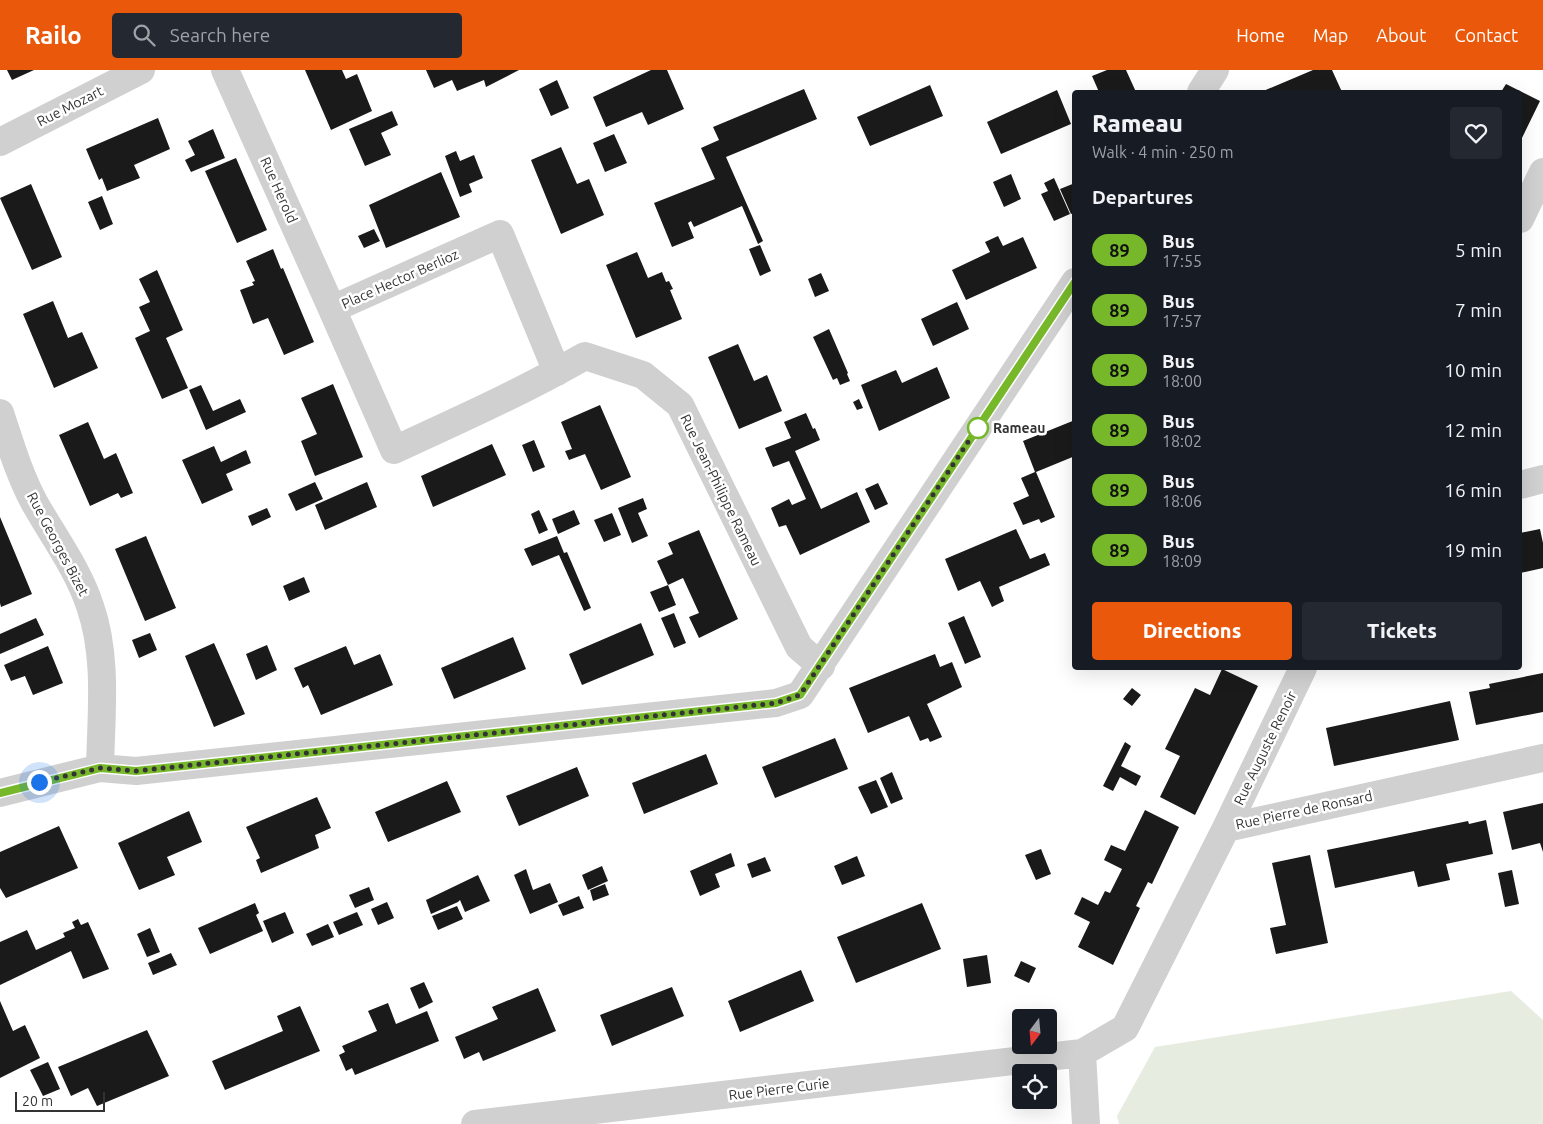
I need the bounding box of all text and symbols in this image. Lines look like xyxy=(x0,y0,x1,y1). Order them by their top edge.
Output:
search box xyxy=(112,13,462,58)
icon: search xyxy=(130,21,158,49)
text: Railo xyxy=(25,22,82,49)
text: Search here xyxy=(170,24,270,46)
text: Home xyxy=(1236,25,1285,45)
text: Map xyxy=(1313,25,1348,45)
text: About xyxy=(1376,25,1426,45)
text: Contact xyxy=(1454,25,1518,45)
street label: Rue Mozart xyxy=(34,82,106,130)
button: heart xyxy=(1450,107,1502,159)
text: Rameau xyxy=(1092,110,1183,137)
text: Walk · 4 min · 250 m xyxy=(1092,143,1234,161)
street label: Rue Herold xyxy=(257,155,301,225)
text: Departures xyxy=(1092,186,1193,208)
text: Bus xyxy=(1162,230,1195,252)
text: 5 min xyxy=(1455,239,1502,261)
text: 89 xyxy=(1109,240,1130,260)
street label: Place Hector Berlioz xyxy=(339,246,461,312)
text: 17:55 xyxy=(1162,252,1202,270)
text: Bus xyxy=(1162,290,1195,312)
text: 7 min xyxy=(1455,299,1502,321)
text: 89 xyxy=(1109,300,1130,320)
text: 17:57 xyxy=(1162,312,1202,330)
text: Bus xyxy=(1162,350,1195,372)
text: 10 min xyxy=(1444,359,1502,381)
text: 89 xyxy=(1109,360,1130,380)
text: 18:00 xyxy=(1162,372,1202,390)
text: Bus xyxy=(1162,410,1195,432)
street label: Rue Jean-Philippe Rameau xyxy=(677,412,765,568)
marker: Rameau xyxy=(967,417,989,439)
text: 12 min xyxy=(1444,419,1502,441)
place label: Rameau xyxy=(993,420,1045,436)
text: 89 xyxy=(1109,420,1130,440)
text: 18:02 xyxy=(1162,432,1202,450)
text: Bus xyxy=(1162,470,1195,492)
text: 16 min xyxy=(1444,479,1502,501)
text: 89 xyxy=(1109,480,1130,500)
street label: Rue Georges Bizet xyxy=(24,489,92,599)
text: 18:06 xyxy=(1162,492,1202,510)
text: Bus xyxy=(1162,530,1195,552)
text: 19 min xyxy=(1444,539,1502,561)
text: 89 xyxy=(1109,540,1130,560)
text: 18:09 xyxy=(1162,552,1202,570)
button: Directions xyxy=(1092,602,1292,660)
button: Tickets xyxy=(1302,602,1502,660)
street label: Rue Auguste Renoir xyxy=(1231,688,1300,807)
your location xyxy=(27,770,52,795)
street label: Rue Pierre de Ronsard xyxy=(1234,788,1374,832)
north arrow xyxy=(1012,1009,1058,1054)
map controls xyxy=(1012,1009,1057,1109)
button: locate xyxy=(1012,1064,1057,1109)
street label: Rue Pierre Curie xyxy=(728,1075,830,1103)
scale bar xyxy=(15,1089,105,1112)
text: 20 m xyxy=(22,1093,53,1109)

